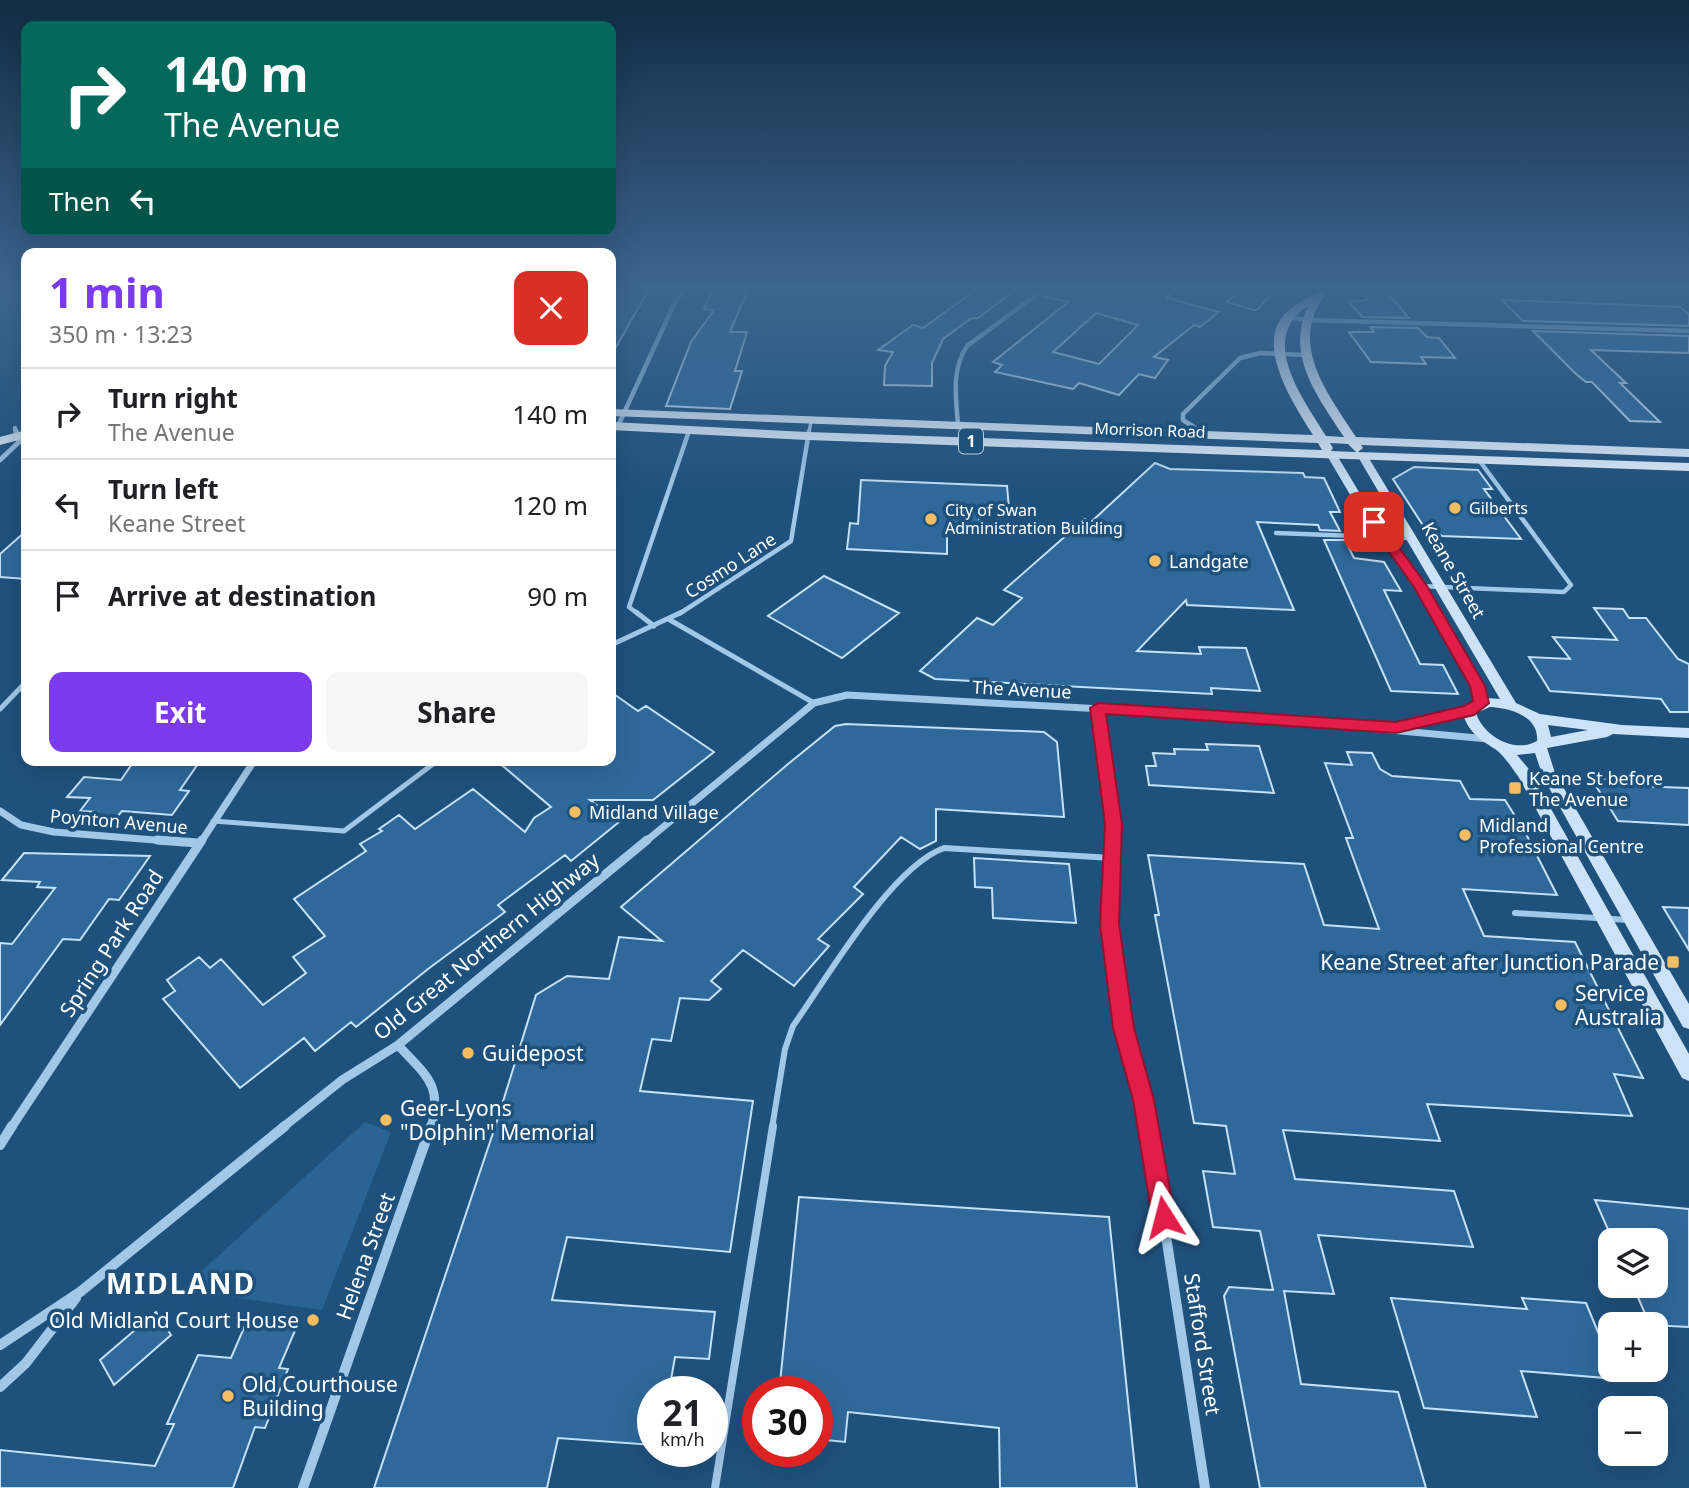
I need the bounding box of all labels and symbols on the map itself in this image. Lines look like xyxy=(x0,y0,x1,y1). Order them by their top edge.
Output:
street label: Morrison Road xyxy=(1094,417,1206,443)
road number: 1 xyxy=(959,428,983,454)
pin xyxy=(1344,492,1404,552)
place label: Gilberts xyxy=(1469,497,1528,519)
place label: City of Swan Administration Building xyxy=(945,499,1123,539)
marker: Gilberts xyxy=(1447,500,1463,516)
marker: City of Swan Administration Building xyxy=(923,511,939,527)
street label: Keane Street xyxy=(1417,517,1492,623)
street label: Cosmo Lane xyxy=(680,527,780,603)
place label: Landgate xyxy=(1169,549,1249,573)
marker: Landgate xyxy=(1147,553,1163,569)
street label: The Avenue xyxy=(972,674,1072,704)
place label: Keane St before The Avenue xyxy=(1529,766,1663,811)
marker: Keane St before The Avenue xyxy=(1507,780,1523,796)
place label: Midland Village xyxy=(589,800,719,824)
street label: Poynton Avenue xyxy=(49,803,189,839)
marker: Midland Village xyxy=(567,804,583,820)
place label: Midland Professional Centre xyxy=(1479,813,1644,858)
marker: Midland Professional Centre xyxy=(1457,827,1473,843)
street label: Old Great Northern Highway xyxy=(367,846,605,1046)
street label: Spring Park Road xyxy=(53,864,169,1022)
place label: Keane Street after Junction Parade xyxy=(1320,948,1659,976)
marker: Keane Street after Junction Parade xyxy=(1665,954,1681,970)
place label: Service Australia xyxy=(1575,979,1662,1031)
marker: Service Australia xyxy=(1553,997,1569,1013)
place label: Guidepost xyxy=(482,1039,584,1067)
marker: Guidepost xyxy=(460,1045,476,1061)
place label: Geer-Lyons "Dolphin" Memorial xyxy=(400,1094,595,1146)
marker: Geer-Lyons "Dolphin" Memorial xyxy=(378,1112,394,1128)
position arrow xyxy=(1127,1180,1201,1254)
street label: Helena Street xyxy=(329,1188,401,1324)
district label: MIDLAND xyxy=(106,1264,256,1302)
street label: Stafford Street xyxy=(1178,1271,1228,1417)
place label: Old Midland Court House xyxy=(49,1306,299,1334)
marker: Old Midland Court House xyxy=(305,1312,321,1328)
place label: Old Courthouse Building xyxy=(242,1370,398,1422)
speed limit sign: 30 xyxy=(742,1376,833,1467)
marker: Old Courthouse Building xyxy=(220,1388,236,1404)

